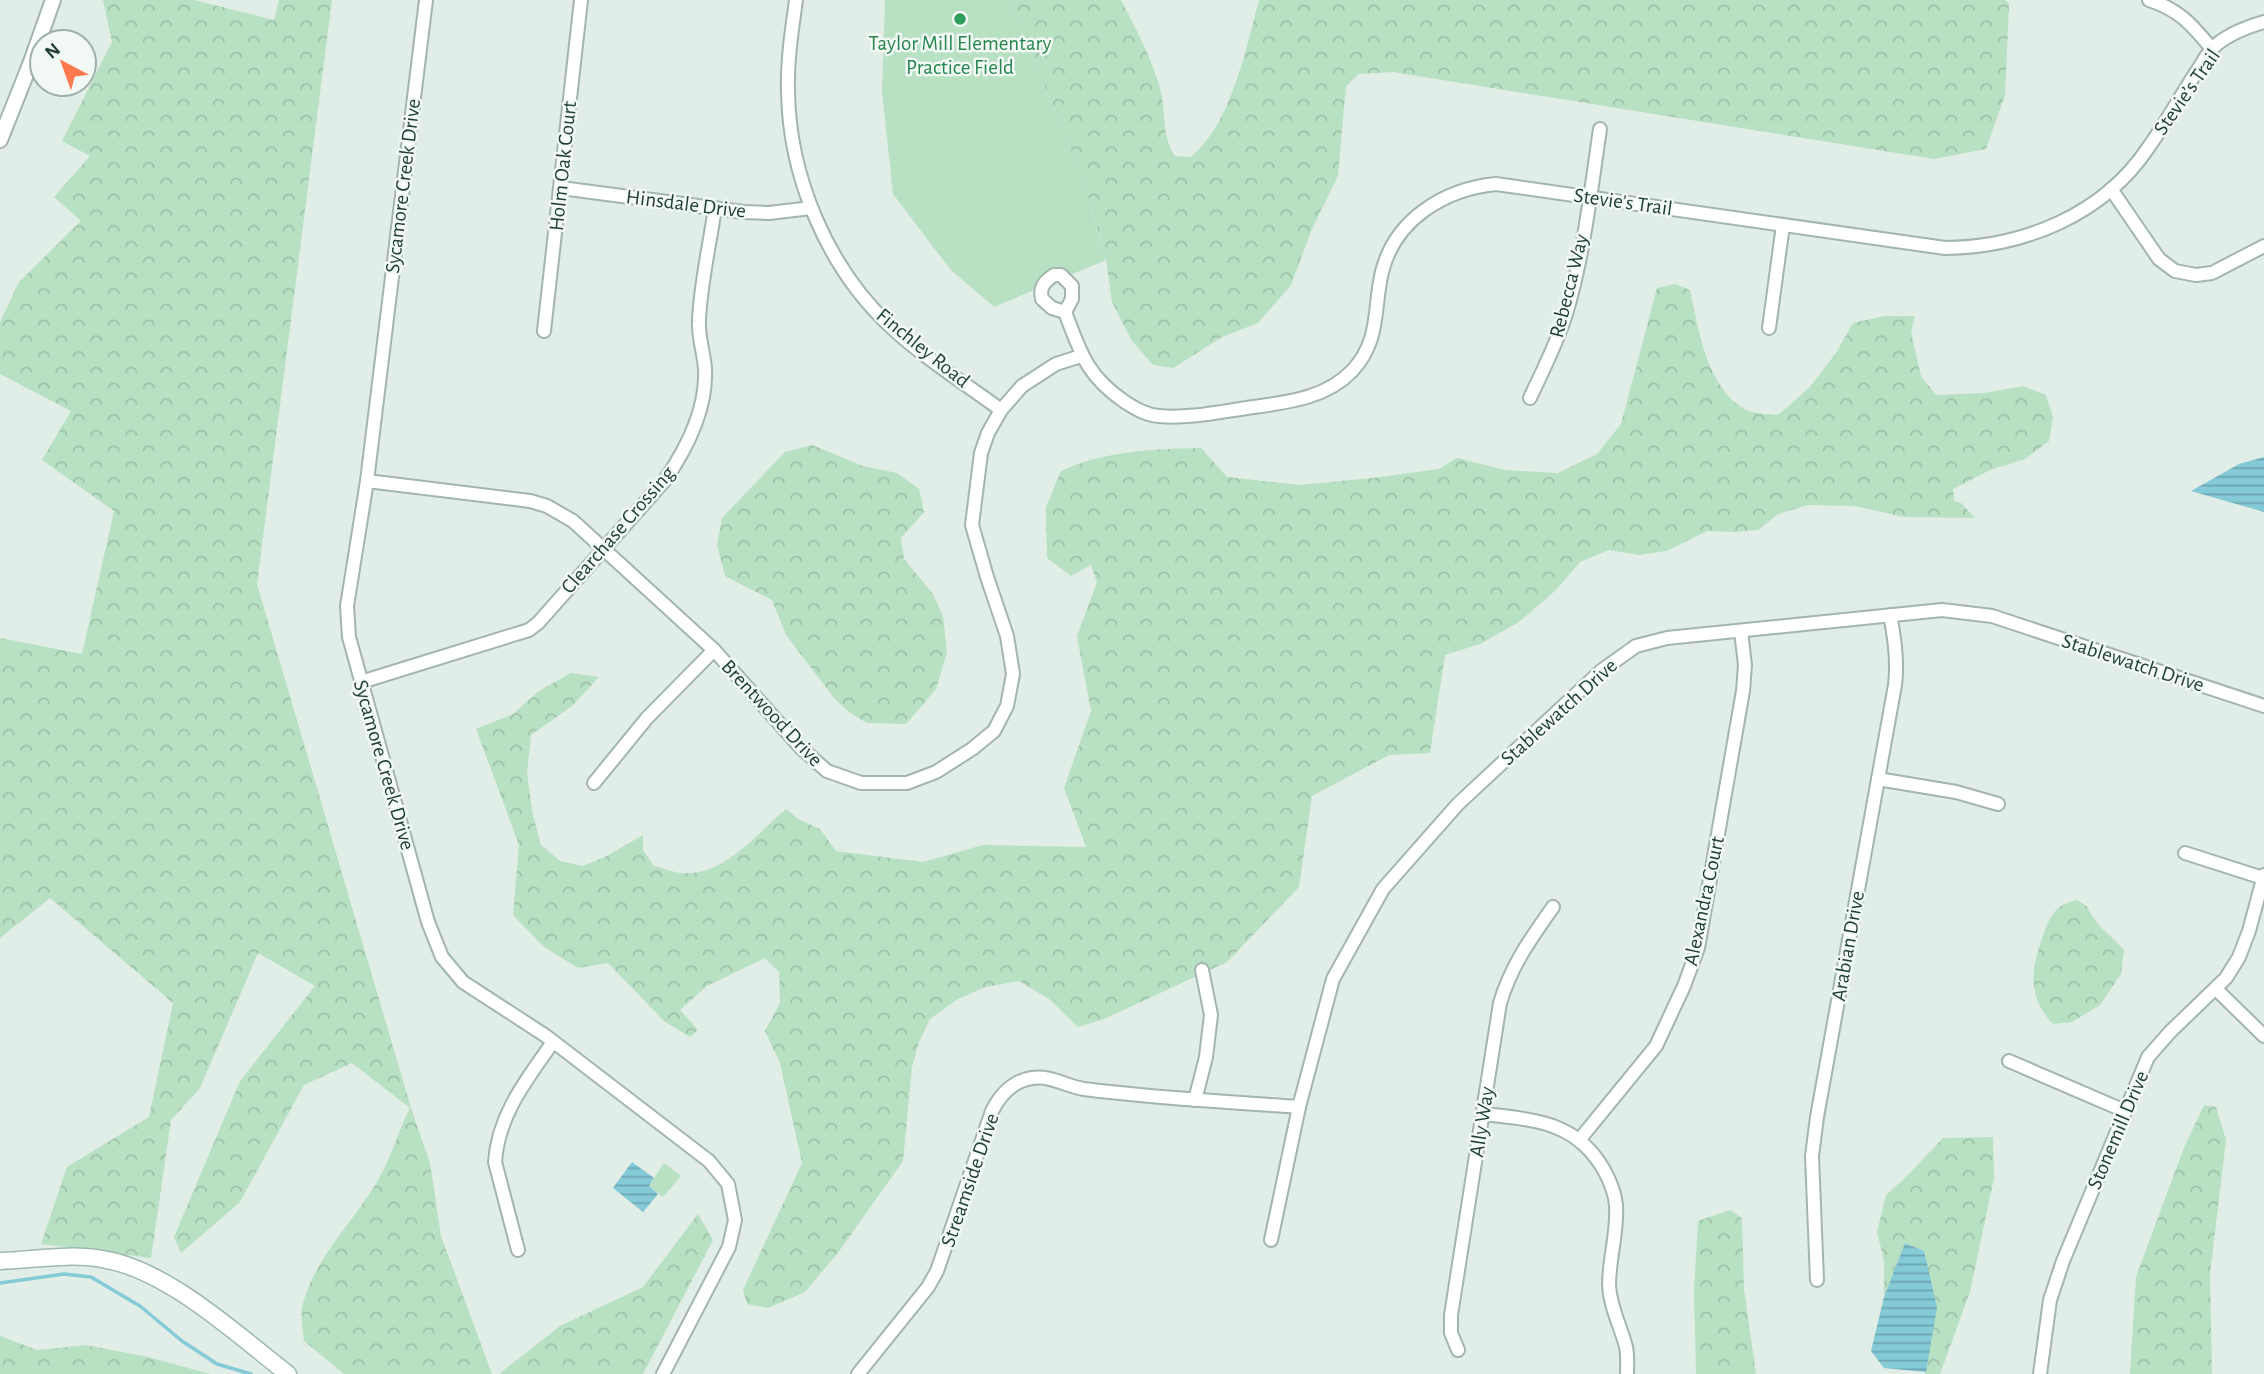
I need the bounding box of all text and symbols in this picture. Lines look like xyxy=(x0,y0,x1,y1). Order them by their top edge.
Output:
marker: Taylor Mill Elementary Practice Field xyxy=(952,11,968,27)
north arrow xyxy=(28,28,98,98)
place label: Taylor Mill Elementary Practice Field xyxy=(869,33,1051,78)
text: N xyxy=(42,40,64,63)
street label: Stevie’s Trail xyxy=(2150,45,2224,139)
street label: Sycamore Creek Drive xyxy=(382,98,424,274)
street label: Holm Oak Court xyxy=(546,100,580,232)
street label: Stevie’s Trail xyxy=(1572,185,1674,219)
street label: Hinsdale Drive xyxy=(625,186,747,222)
street label: Rebecca Way xyxy=(1546,232,1592,340)
street label: Finchley Road xyxy=(872,304,974,392)
street label: Clearchase Crossing xyxy=(557,462,679,598)
street label: Stablewatch Drive xyxy=(2059,630,2207,696)
street label: Stablewatch Drive xyxy=(1497,655,1621,769)
street label: Brentwood Drive xyxy=(717,656,827,770)
street label: Sycamore Creek Drive xyxy=(350,678,418,852)
street label: Alexandra Court xyxy=(1680,834,1728,967)
street label: Arabian Drive xyxy=(1828,889,1868,1003)
street label: Stonemill Drive xyxy=(2084,1068,2152,1192)
street label: Ally Way xyxy=(1466,1085,1498,1159)
street label: Streamside Drive xyxy=(937,1110,1003,1250)

